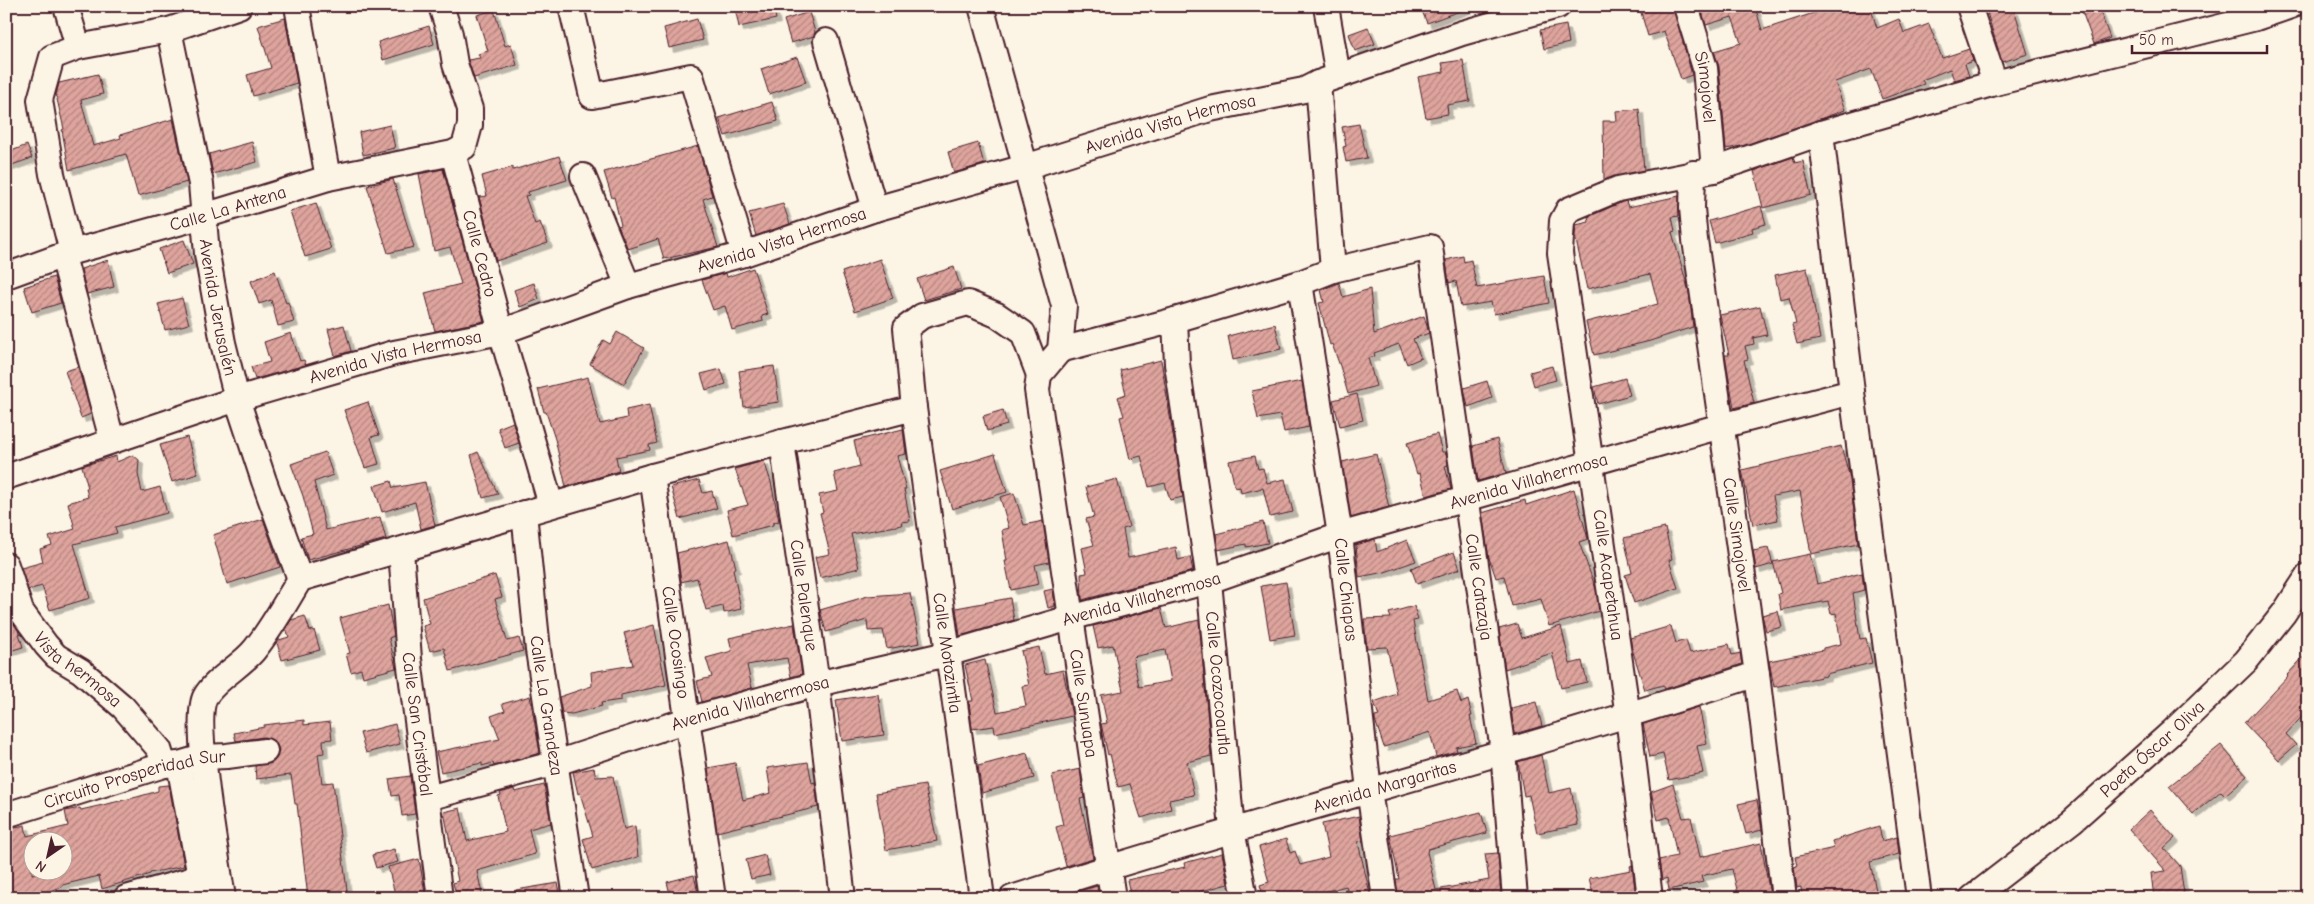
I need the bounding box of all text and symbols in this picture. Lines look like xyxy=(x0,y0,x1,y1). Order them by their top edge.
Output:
scale bar xyxy=(2132,22,2266,54)
text: 50 m xyxy=(2139,31,2174,49)
street label: Simojovel xyxy=(1690,49,1720,124)
street label: Avenida Vista Hermosa xyxy=(1082,89,1258,158)
street label: Calle La Antena xyxy=(167,181,289,235)
street label: Avenida Vista Hermosa xyxy=(695,202,869,277)
street label: Calle Cedro xyxy=(458,208,502,299)
street label: Avenida Jerusalén xyxy=(195,238,241,378)
street label: Avenida Vista Hermosa xyxy=(307,326,483,388)
street label: Avenida Villahermosa xyxy=(1447,448,1610,514)
street label: Calle Simojovel xyxy=(1719,476,1756,593)
street label: Calle Acapetahua xyxy=(1588,508,1628,642)
street label: Calle Catazaja xyxy=(1461,532,1497,642)
street label: Calle Chiapas xyxy=(1330,537,1362,642)
street label: Calle Palenque xyxy=(786,538,823,653)
street label: Avenida Villahermosa xyxy=(1060,567,1224,630)
street label: Calle Ocosingo xyxy=(658,585,695,700)
street label: Calle Motozintla xyxy=(928,591,966,715)
street label: Calle Ocozocoautla xyxy=(1201,610,1236,756)
street label: Vista hermosa xyxy=(29,628,126,712)
street label: Calle La Grandeza xyxy=(526,635,568,777)
street label: Calle Sunuapa xyxy=(1065,647,1102,759)
street label: Calle San Cristóbal xyxy=(398,651,437,798)
street label: Avenida Villahermosa xyxy=(668,671,831,735)
street label: Poeta Óscar Oliva xyxy=(2095,696,2209,802)
street label: Circuito Prosperidad Sur xyxy=(41,746,227,813)
street label: Avenida Margaritas xyxy=(1311,756,1459,817)
north arrow xyxy=(22,832,72,882)
text: N xyxy=(32,857,50,876)

